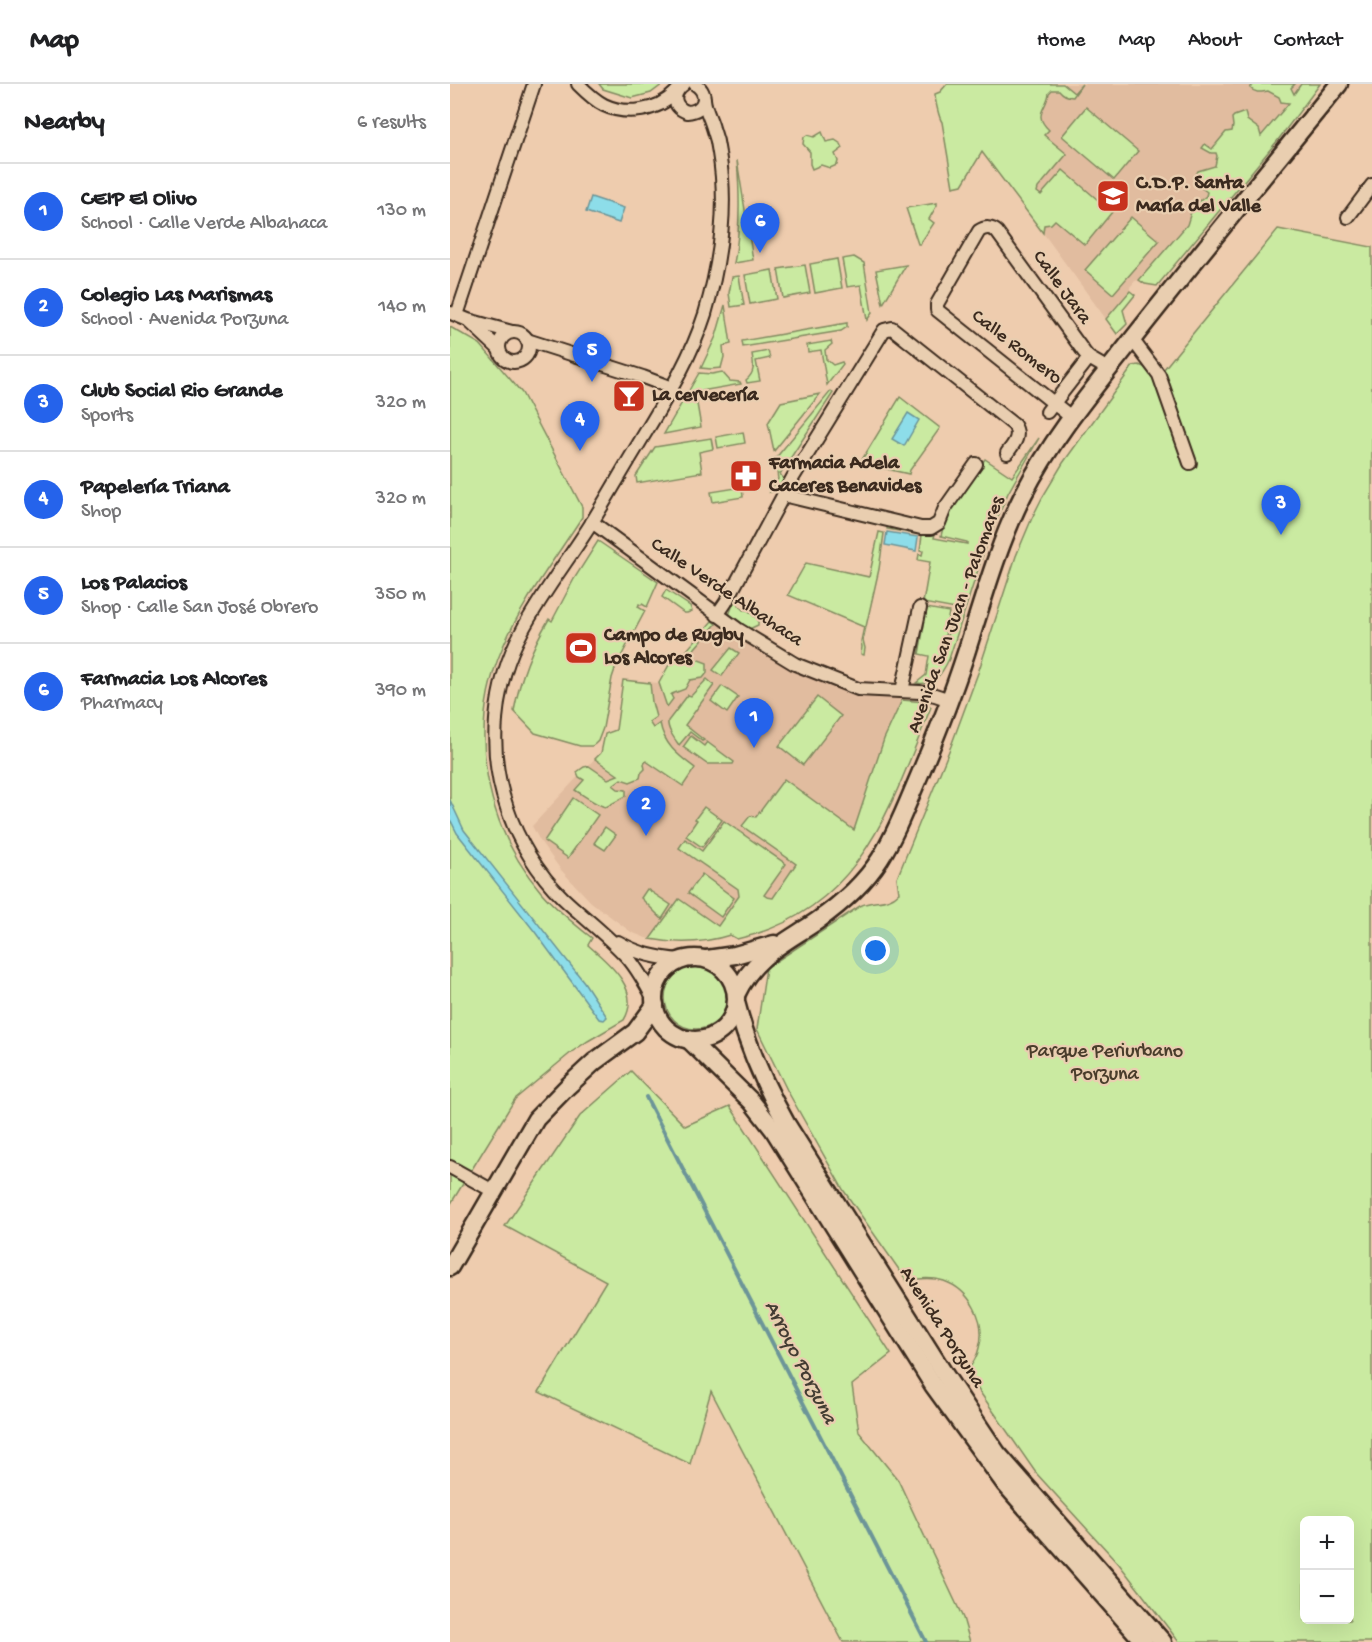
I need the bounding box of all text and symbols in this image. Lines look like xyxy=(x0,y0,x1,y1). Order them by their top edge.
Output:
text: Map xyxy=(30,25,79,58)
text: Home xyxy=(1037,29,1085,54)
text: Map xyxy=(1118,29,1155,54)
text: About xyxy=(1188,29,1241,54)
text: Contact xyxy=(1274,29,1342,54)
text: Nearby xyxy=(24,108,105,139)
text: 6 results xyxy=(357,112,426,135)
place label: C.D.P. Santa María del Valle xyxy=(1135,173,1261,219)
school or university icon: C.D.P. Santa María del Valle xyxy=(1095,178,1131,214)
text: CEIP El Olivo xyxy=(81,187,197,213)
text: 1 xyxy=(39,200,48,223)
text: 130 m xyxy=(377,200,426,223)
pin: 6 xyxy=(740,204,780,253)
text: School · Calle Verde Albahaca xyxy=(81,213,327,236)
street label: Calle Jara xyxy=(1027,247,1096,330)
text: Colegio Las Marismas xyxy=(81,283,272,309)
text: 2 xyxy=(39,296,48,319)
text: 140 m xyxy=(378,296,426,319)
street label: Calle Romero xyxy=(966,305,1066,391)
text: School · Avenida Porzuna xyxy=(81,309,288,332)
pin: 5 xyxy=(572,332,612,382)
bar icon: La cervecería xyxy=(611,378,647,414)
text: Club Social Rio Grande xyxy=(81,379,283,405)
place label: La cervecería xyxy=(652,385,759,408)
text: 3 xyxy=(38,392,49,415)
text: 320 m xyxy=(376,392,426,415)
pin: 4 xyxy=(560,402,600,451)
text: Sports xyxy=(81,405,133,428)
place label: Farmacia Adela Caceres Benavides xyxy=(768,453,923,499)
pharmacy icon: Farmacia Adela Caceres Benavides xyxy=(728,458,764,494)
text: Papelería Triana xyxy=(81,475,230,501)
pin: 3 xyxy=(1262,486,1300,535)
text: 4 xyxy=(39,488,48,511)
text: 320 m xyxy=(376,488,426,511)
street label: Avenida San Juan - Palomares xyxy=(903,493,1011,737)
text: Shop xyxy=(81,501,121,524)
street label: Calle Verde Albahaca xyxy=(645,533,807,653)
text: Los Palacios xyxy=(81,571,187,597)
text: 5 xyxy=(38,584,49,607)
text: 350 m xyxy=(375,584,426,607)
text: Shop · Calle San José Obrero xyxy=(81,597,318,620)
place label: Campo de Rugby Los Alcores xyxy=(603,625,744,671)
sports icon: Campo de Rugby Los Alcores xyxy=(563,630,599,666)
text: Farmacia Los Alcores xyxy=(81,667,267,693)
text: 6 xyxy=(38,680,49,703)
text: 390 m xyxy=(375,680,426,703)
text: Pharmacy xyxy=(81,693,163,716)
pin: 1 xyxy=(734,698,774,748)
pin: 2 xyxy=(626,786,666,836)
your location xyxy=(861,936,890,965)
park label: Parque Periurbano Porzuna xyxy=(1026,1041,1183,1087)
street label: Avenida Porzuna xyxy=(893,1263,989,1394)
water label: Arroyo Porzuna xyxy=(757,1297,841,1430)
map controls xyxy=(1300,1516,1354,1624)
button: + xyxy=(1300,1516,1354,1570)
button: − xyxy=(1300,1570,1354,1624)

